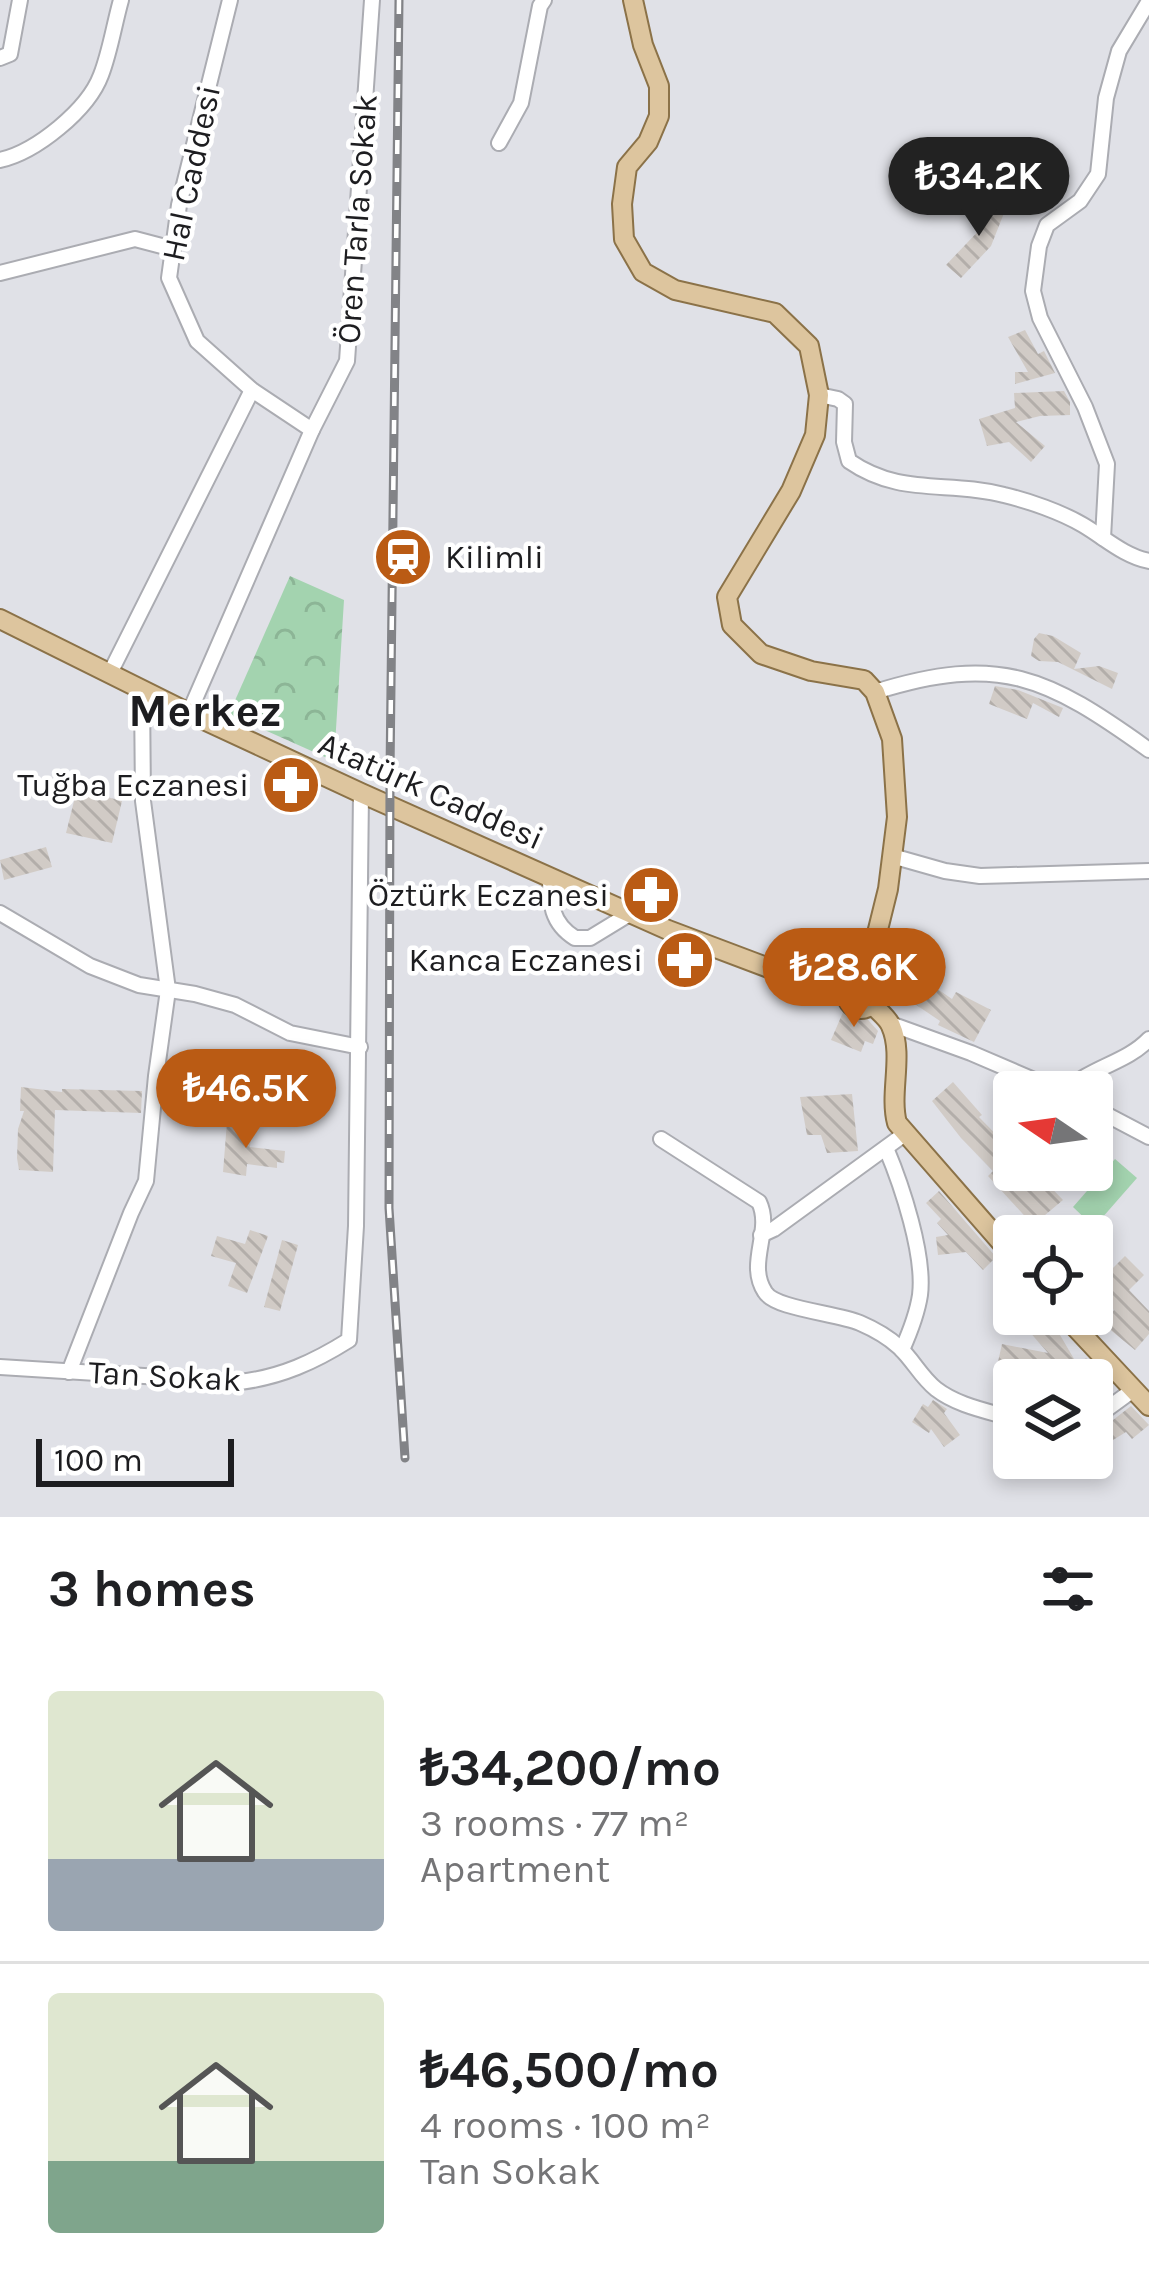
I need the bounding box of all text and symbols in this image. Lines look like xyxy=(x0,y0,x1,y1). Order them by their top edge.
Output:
street label: Hal Caddesi xyxy=(154,82,228,264)
street label: Ören Tarla Sokak xyxy=(329,93,385,345)
pin: ₺34.2K xyxy=(881,137,1077,239)
text: ₺34.2K xyxy=(915,153,1043,199)
station icon: Kilimli xyxy=(372,526,434,588)
place label: Kilimli xyxy=(445,538,544,576)
district label: Merkez xyxy=(128,685,282,737)
street label: Atatürk Caddesi xyxy=(313,724,549,858)
pharmacy icon: Tuğba Eczanesi xyxy=(260,754,322,816)
place label: Tuğba Eczanesi xyxy=(17,766,249,804)
pharmacy icon: Öztürk Eczanesi xyxy=(620,864,682,926)
place label: Öztürk Eczanesi xyxy=(368,876,609,914)
pin: ₺28.6K xyxy=(756,928,952,1030)
pharmacy icon: Kanca Eczanesi xyxy=(654,929,716,991)
place label: Kanca Eczanesi xyxy=(408,941,643,979)
text: ₺28.6K xyxy=(790,944,918,990)
pin: ₺46.5K xyxy=(148,1049,344,1151)
text: ₺46.5K xyxy=(183,1065,309,1111)
north arrow xyxy=(993,1071,1113,1191)
map controls xyxy=(993,1071,1113,1479)
button: locate xyxy=(993,1215,1113,1335)
street label: Tan Sokak xyxy=(88,1353,242,1399)
button: layers xyxy=(993,1359,1113,1479)
scale bar xyxy=(36,1433,234,1486)
text: 100 m xyxy=(54,1441,143,1479)
icon: filters xyxy=(1035,1556,1101,1622)
text: 3 homes xyxy=(48,1559,256,1619)
text: ₺34,200/mo xyxy=(420,1738,721,1798)
icon: home xyxy=(144,1739,288,1883)
text: 3 rooms · 77 m² xyxy=(420,1800,690,1846)
text: Apartment xyxy=(420,1846,610,1892)
text: ₺46,500/mo xyxy=(420,2040,719,2100)
icon: home xyxy=(144,2041,288,2185)
text: 4 rooms · 100 m² xyxy=(420,2102,711,2148)
text: Tan Sokak xyxy=(420,2148,601,2194)

